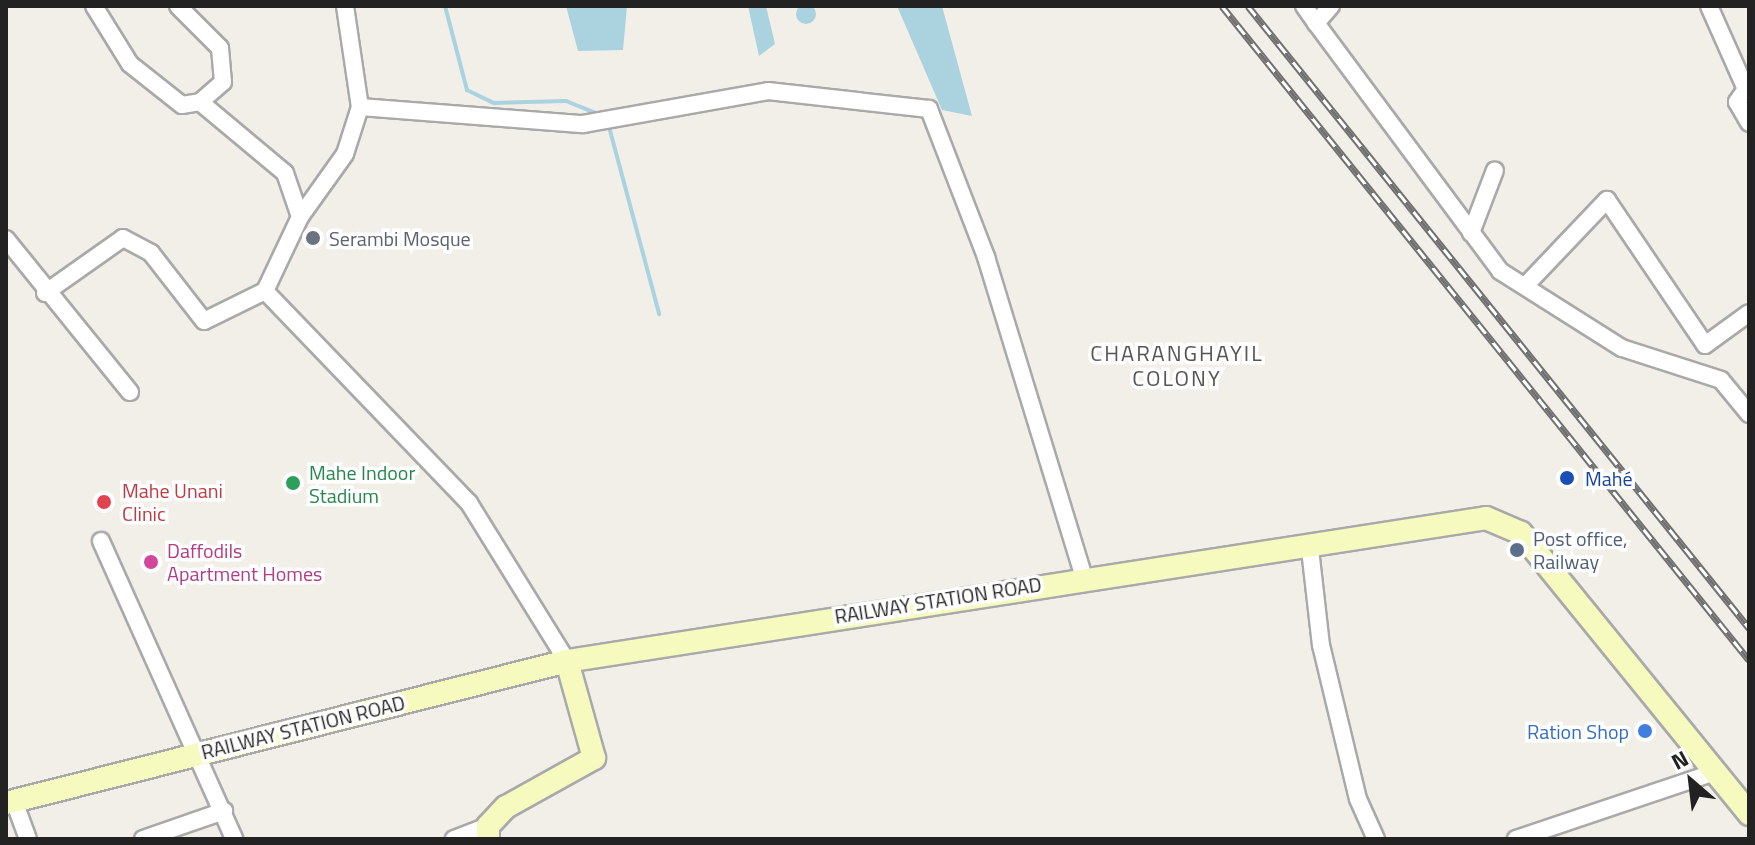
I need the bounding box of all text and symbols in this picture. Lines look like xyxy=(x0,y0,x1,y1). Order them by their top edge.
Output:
place label: Serambi Mosque xyxy=(329,226,471,250)
marker: Serambi Mosque xyxy=(304,229,322,247)
district label: CHARANGHAYIL COLONY xyxy=(1090,340,1264,392)
place label: Mahe Indoor Stadium xyxy=(309,460,415,507)
place label: Mahé xyxy=(1585,466,1633,490)
marker: Mahé xyxy=(1556,467,1578,489)
marker: Mahe Indoor Stadium xyxy=(284,474,302,492)
place label: Mahe Unani Clinic xyxy=(122,478,223,525)
marker: Mahe Unani Clinic xyxy=(93,491,115,513)
place label: Post office, Railway xyxy=(1533,526,1627,573)
place label: Daffodils Apartment Homes xyxy=(167,538,322,585)
marker: Post office, Railway xyxy=(1508,541,1526,559)
marker: Daffodils Apartment Homes xyxy=(142,553,160,571)
street label: RAILWAY STATION ROAD xyxy=(833,572,1043,628)
street label: RAILWAY STATION ROAD xyxy=(199,690,407,764)
place label: Ration Shop xyxy=(1527,719,1629,743)
marker: Ration Shop xyxy=(1636,722,1654,740)
north arrow xyxy=(1651,741,1731,821)
text: N xyxy=(1665,741,1694,778)

